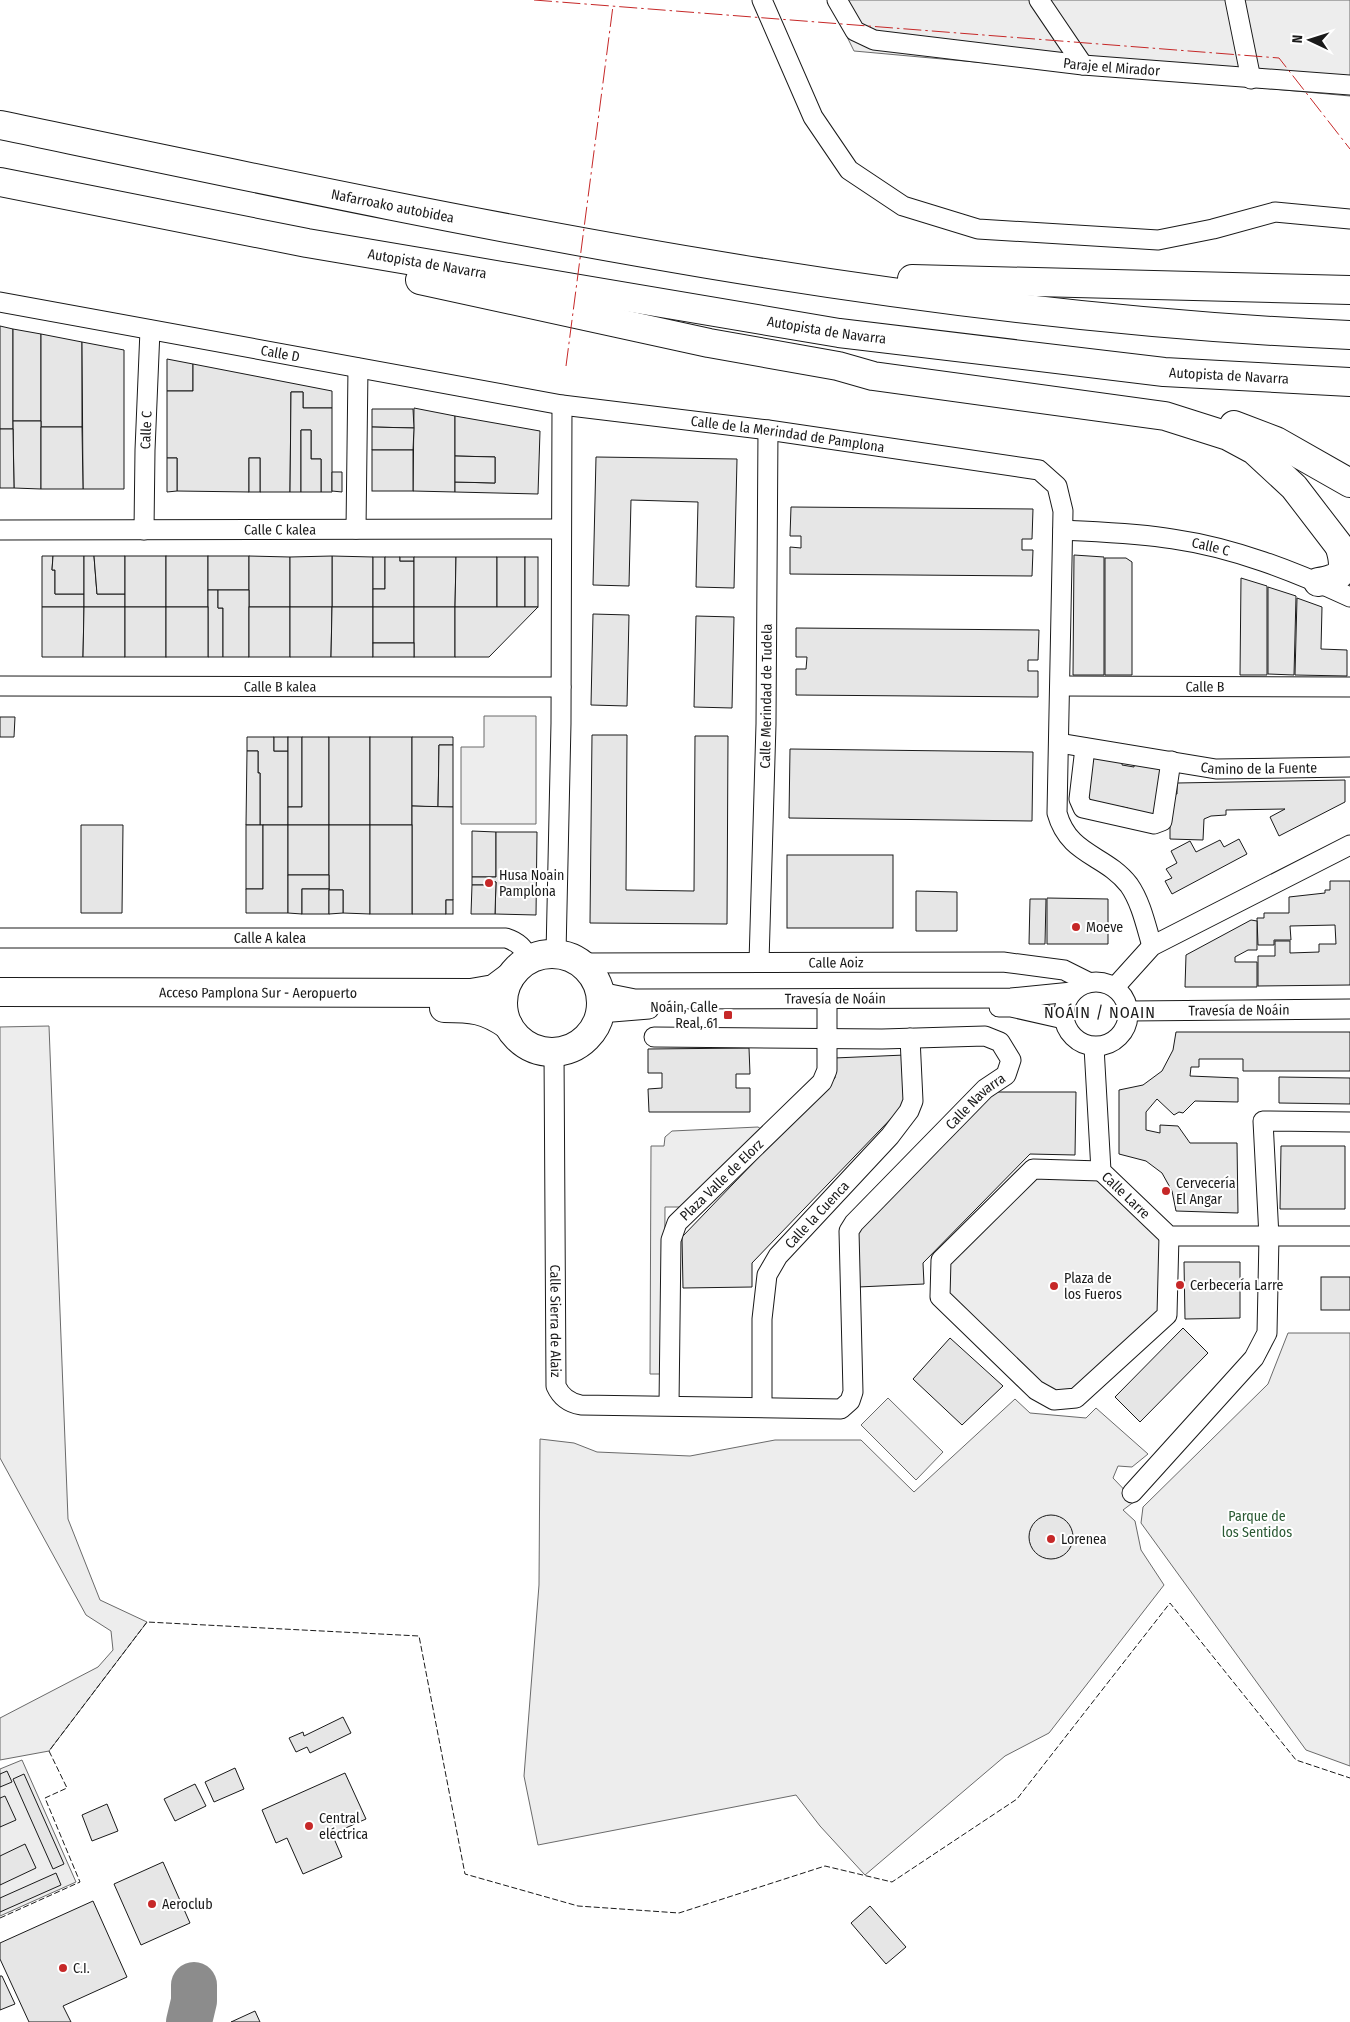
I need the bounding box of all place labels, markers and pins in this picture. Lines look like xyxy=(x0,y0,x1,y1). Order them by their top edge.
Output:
place label: Husa Noain Pamplona xyxy=(499,867,564,900)
marker: Husa Noain Pamplona xyxy=(483,877,495,889)
place label: Moeve xyxy=(1086,919,1123,936)
marker: Moeve xyxy=(1070,921,1082,933)
place label: Noáin, Calle Real, 61 xyxy=(650,999,718,1032)
marker: Noáin, Calle Real, 61 xyxy=(722,1009,734,1021)
place label: Cervecería El Angar xyxy=(1176,1175,1236,1208)
marker: Cervecería El Angar xyxy=(1160,1185,1172,1197)
place label: Plaza de los Fueros xyxy=(1064,1270,1122,1303)
place label: Cerbecería Larre xyxy=(1190,1277,1284,1294)
marker: Cerbecería Larre xyxy=(1174,1279,1186,1291)
marker: Plaza de los Fueros xyxy=(1048,1280,1060,1292)
place label: Lorenea xyxy=(1061,1531,1107,1548)
marker: Lorenea xyxy=(1045,1533,1057,1545)
place label: Central eléctrica xyxy=(319,1810,368,1843)
marker: Central eléctrica xyxy=(303,1820,315,1832)
place label: Aeroclub xyxy=(162,1896,213,1913)
marker: Aeroclub xyxy=(146,1898,158,1910)
place label: C.I. xyxy=(73,1960,90,1977)
marker: C.I. xyxy=(57,1962,69,1974)

